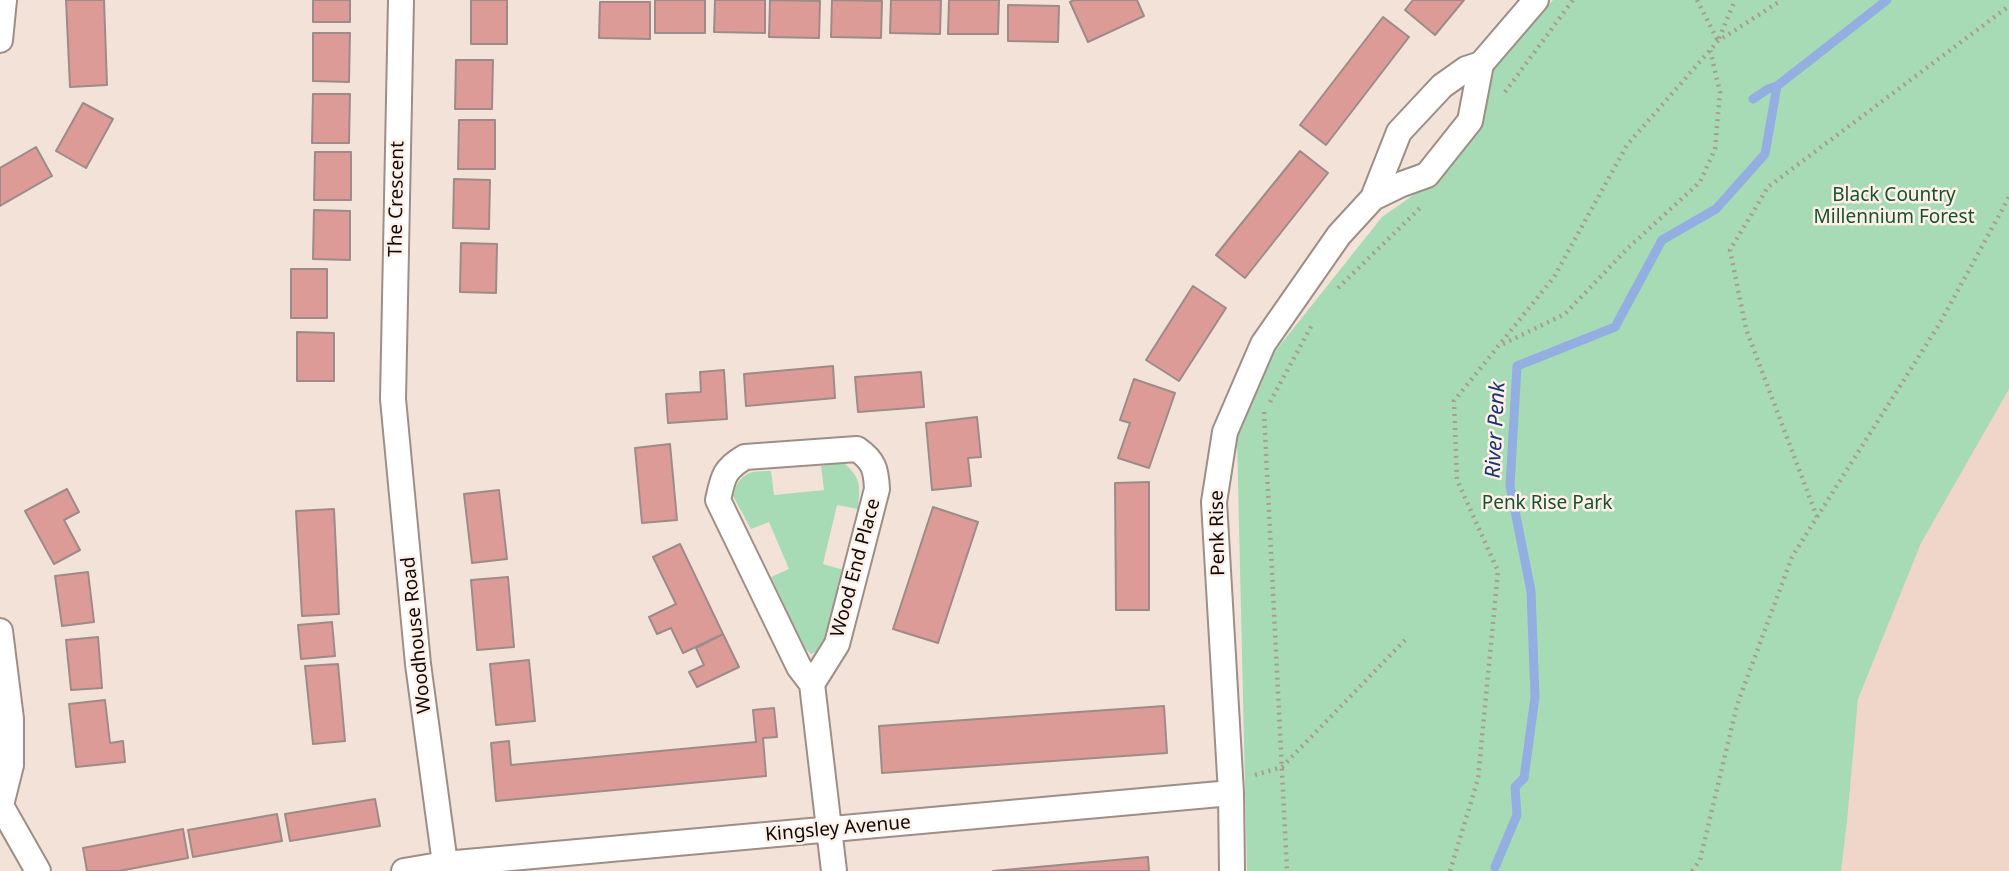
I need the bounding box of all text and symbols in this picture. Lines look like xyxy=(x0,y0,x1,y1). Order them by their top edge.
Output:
street label: The Crescent xyxy=(385,141,409,257)
park label: Black Country Millennium Forest xyxy=(1814,185,1974,229)
water label: River Penk xyxy=(1481,381,1511,479)
street label: Penk Rise xyxy=(1206,490,1230,576)
park label: Penk Rise Park xyxy=(1482,493,1612,515)
street label: Wood End Place xyxy=(827,496,885,640)
street label: Woodhouse Road xyxy=(397,556,437,714)
street label: Kingsley Avenue xyxy=(764,811,912,847)

